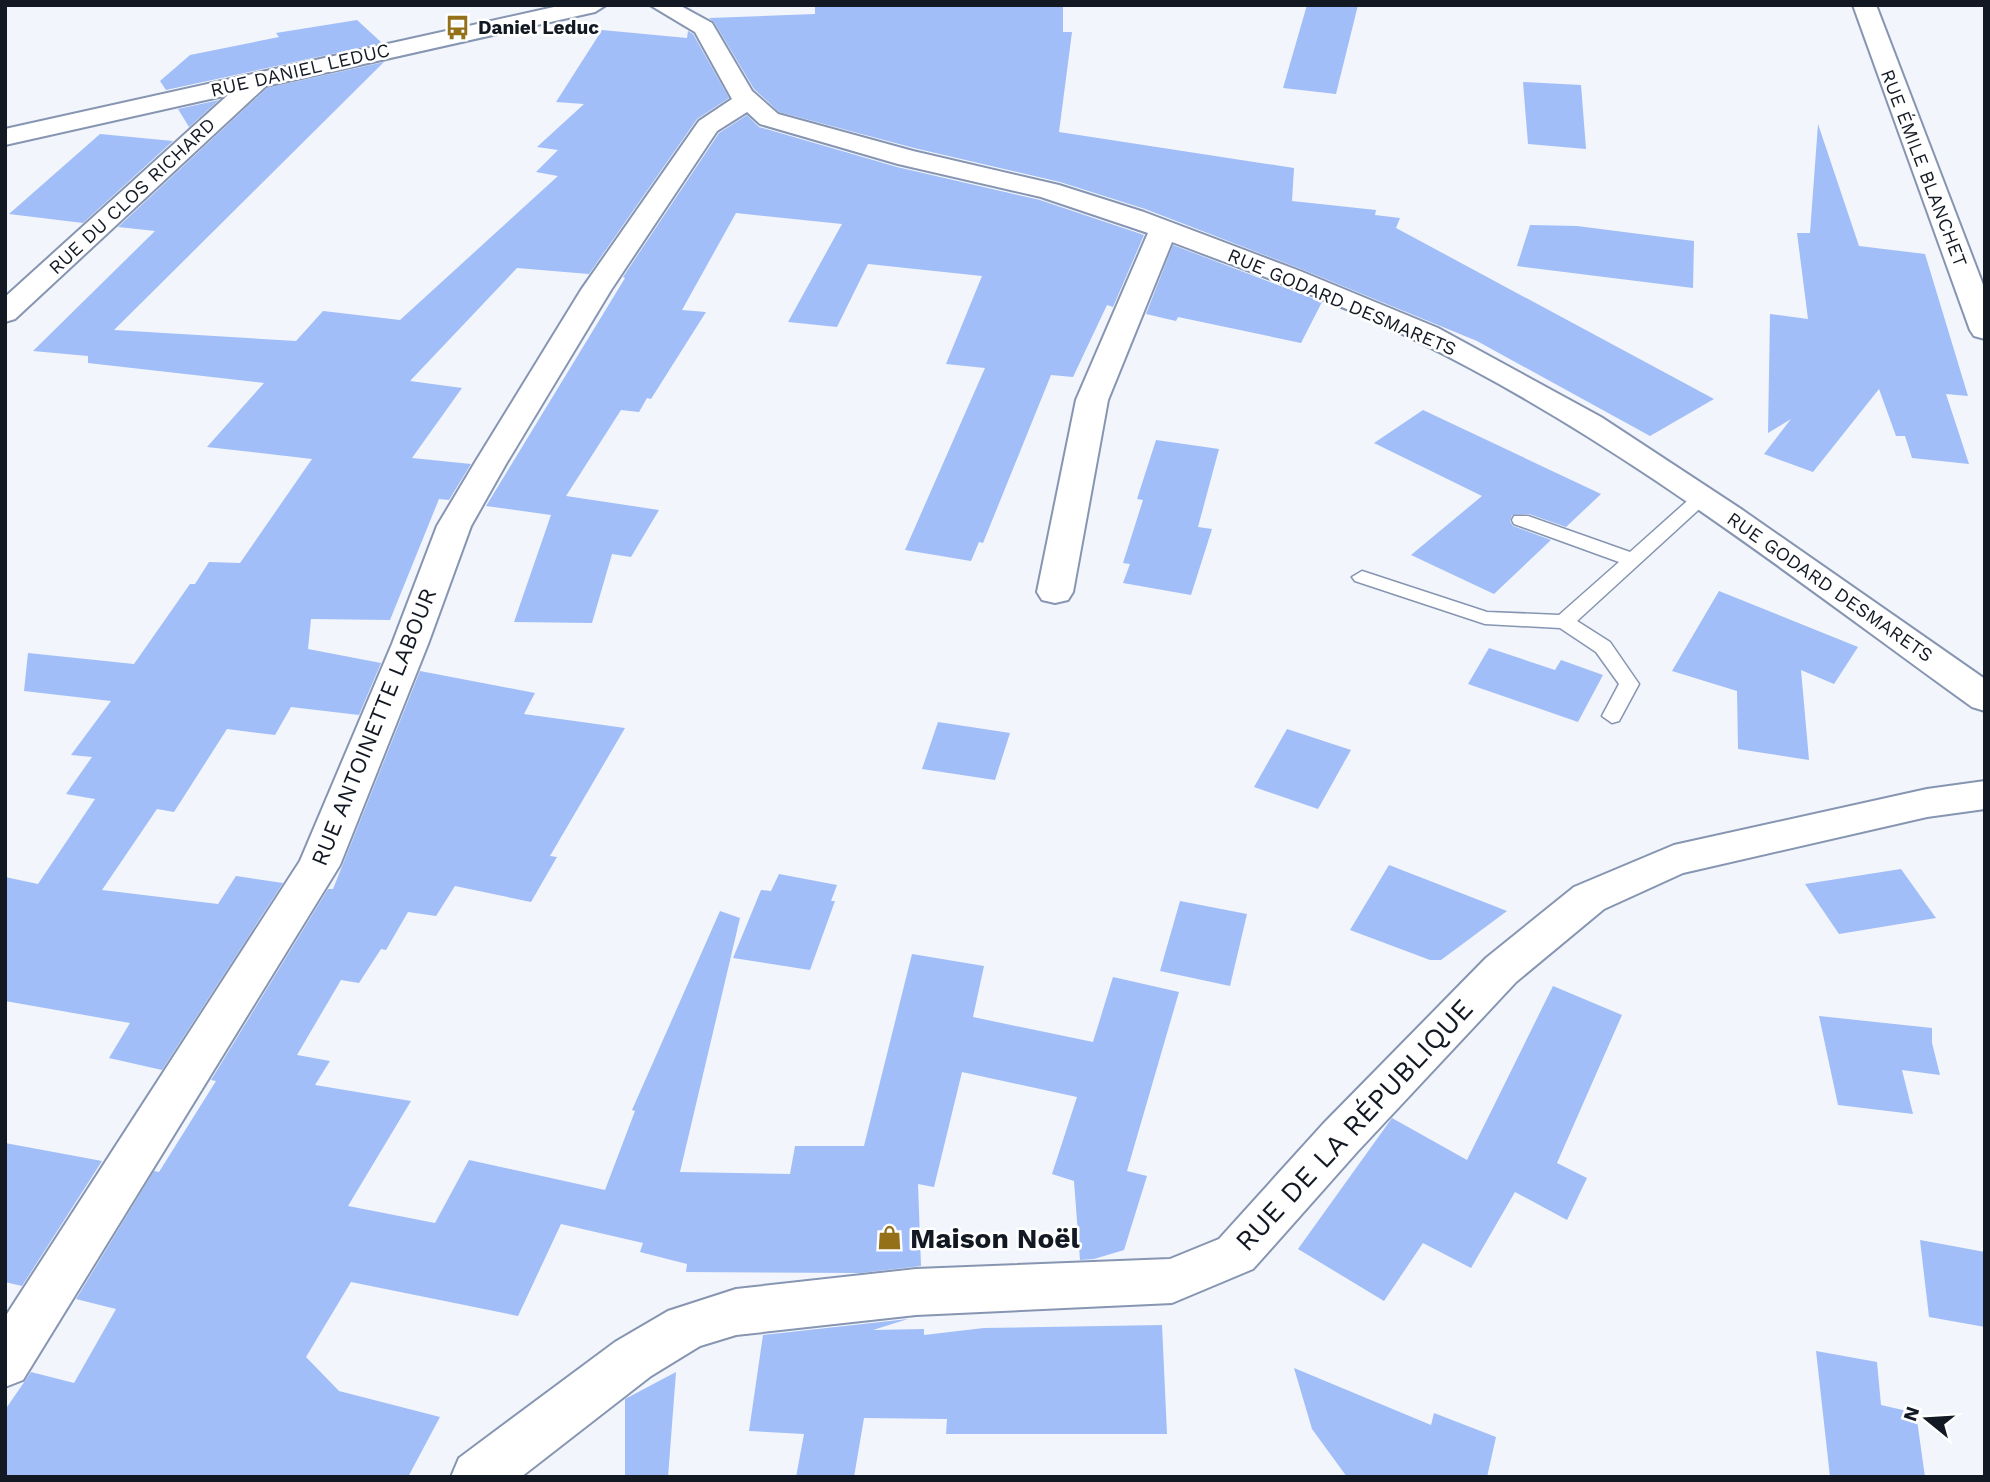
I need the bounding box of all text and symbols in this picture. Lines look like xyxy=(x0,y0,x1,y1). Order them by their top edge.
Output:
bus stop icon: Daniel Leduc xyxy=(444,13,472,41)
place label: Daniel Leduc xyxy=(478,16,599,39)
street label: RUE DANIEL LEDUC xyxy=(208,38,392,102)
street label: RUE ÉMILE BLANCHET xyxy=(1876,66,1972,270)
street label: RUE DU CLOS RICHARD xyxy=(44,113,220,279)
street label: RUE GODARD DESMARETS xyxy=(1224,243,1460,361)
street label: RUE GODARD DESMARETS xyxy=(1723,507,1937,667)
street label: RUE ANTOINETTE LABOUR xyxy=(306,584,442,870)
street label: RUE DE LA RÉPUBLIQUE xyxy=(1229,992,1479,1258)
place label: Maison Noël xyxy=(910,1222,1080,1255)
shop icon: Maison Noël xyxy=(876,1224,904,1252)
north arrow xyxy=(1892,1384,1962,1454)
text: N xyxy=(1898,1404,1924,1424)

